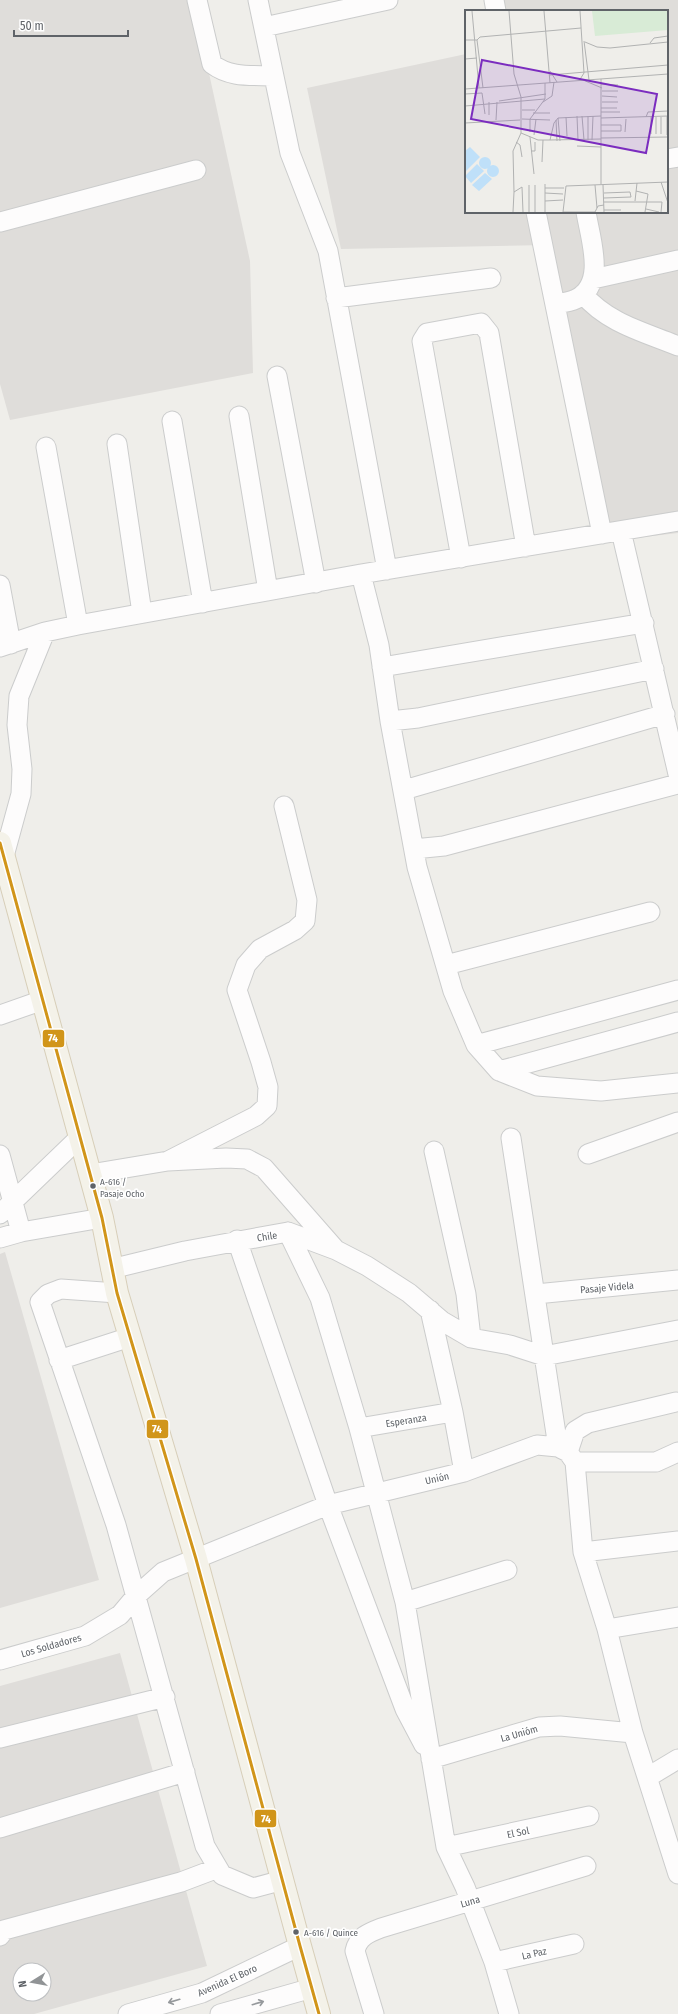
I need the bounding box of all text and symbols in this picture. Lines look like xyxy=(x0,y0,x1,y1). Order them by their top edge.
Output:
inset map xyxy=(465,10,668,213)
scale bar xyxy=(14,12,128,38)
text: 50 m xyxy=(20,19,44,33)
line badge: 74 xyxy=(42,1029,65,1048)
text: 74 xyxy=(48,1032,58,1045)
place label: A-616 / Pasaje Ocho xyxy=(100,1177,145,1199)
marker: A-616 / Pasaje Ocho xyxy=(88,1181,98,1191)
street label: Chile xyxy=(256,1229,278,1245)
street label: Pasaje Videla xyxy=(580,1280,634,1296)
street label: Esperanza xyxy=(385,1412,428,1430)
line badge: 74 xyxy=(146,1419,169,1439)
text: 74 xyxy=(152,1423,162,1436)
street label: Unión xyxy=(424,1470,450,1488)
street label: Los Soldadores xyxy=(20,1632,83,1660)
street label: La Unióm xyxy=(499,1723,539,1745)
line badge: 74 xyxy=(254,1809,277,1828)
text: 74 xyxy=(261,1813,271,1826)
street label: El Sol xyxy=(506,1825,531,1841)
street label: Luna xyxy=(459,1893,482,1911)
marker: A-616 / Quince xyxy=(291,1927,301,1937)
place label: A-616 / Quince xyxy=(304,1928,358,1938)
street label: La Paz xyxy=(521,1945,548,1963)
north arrow xyxy=(12,1962,52,2002)
street label: Avenida El Boro xyxy=(196,1962,259,1999)
text: N xyxy=(16,1979,30,1988)
one-way arrow xyxy=(168,1998,181,2005)
one-way arrow xyxy=(251,1999,264,2007)

